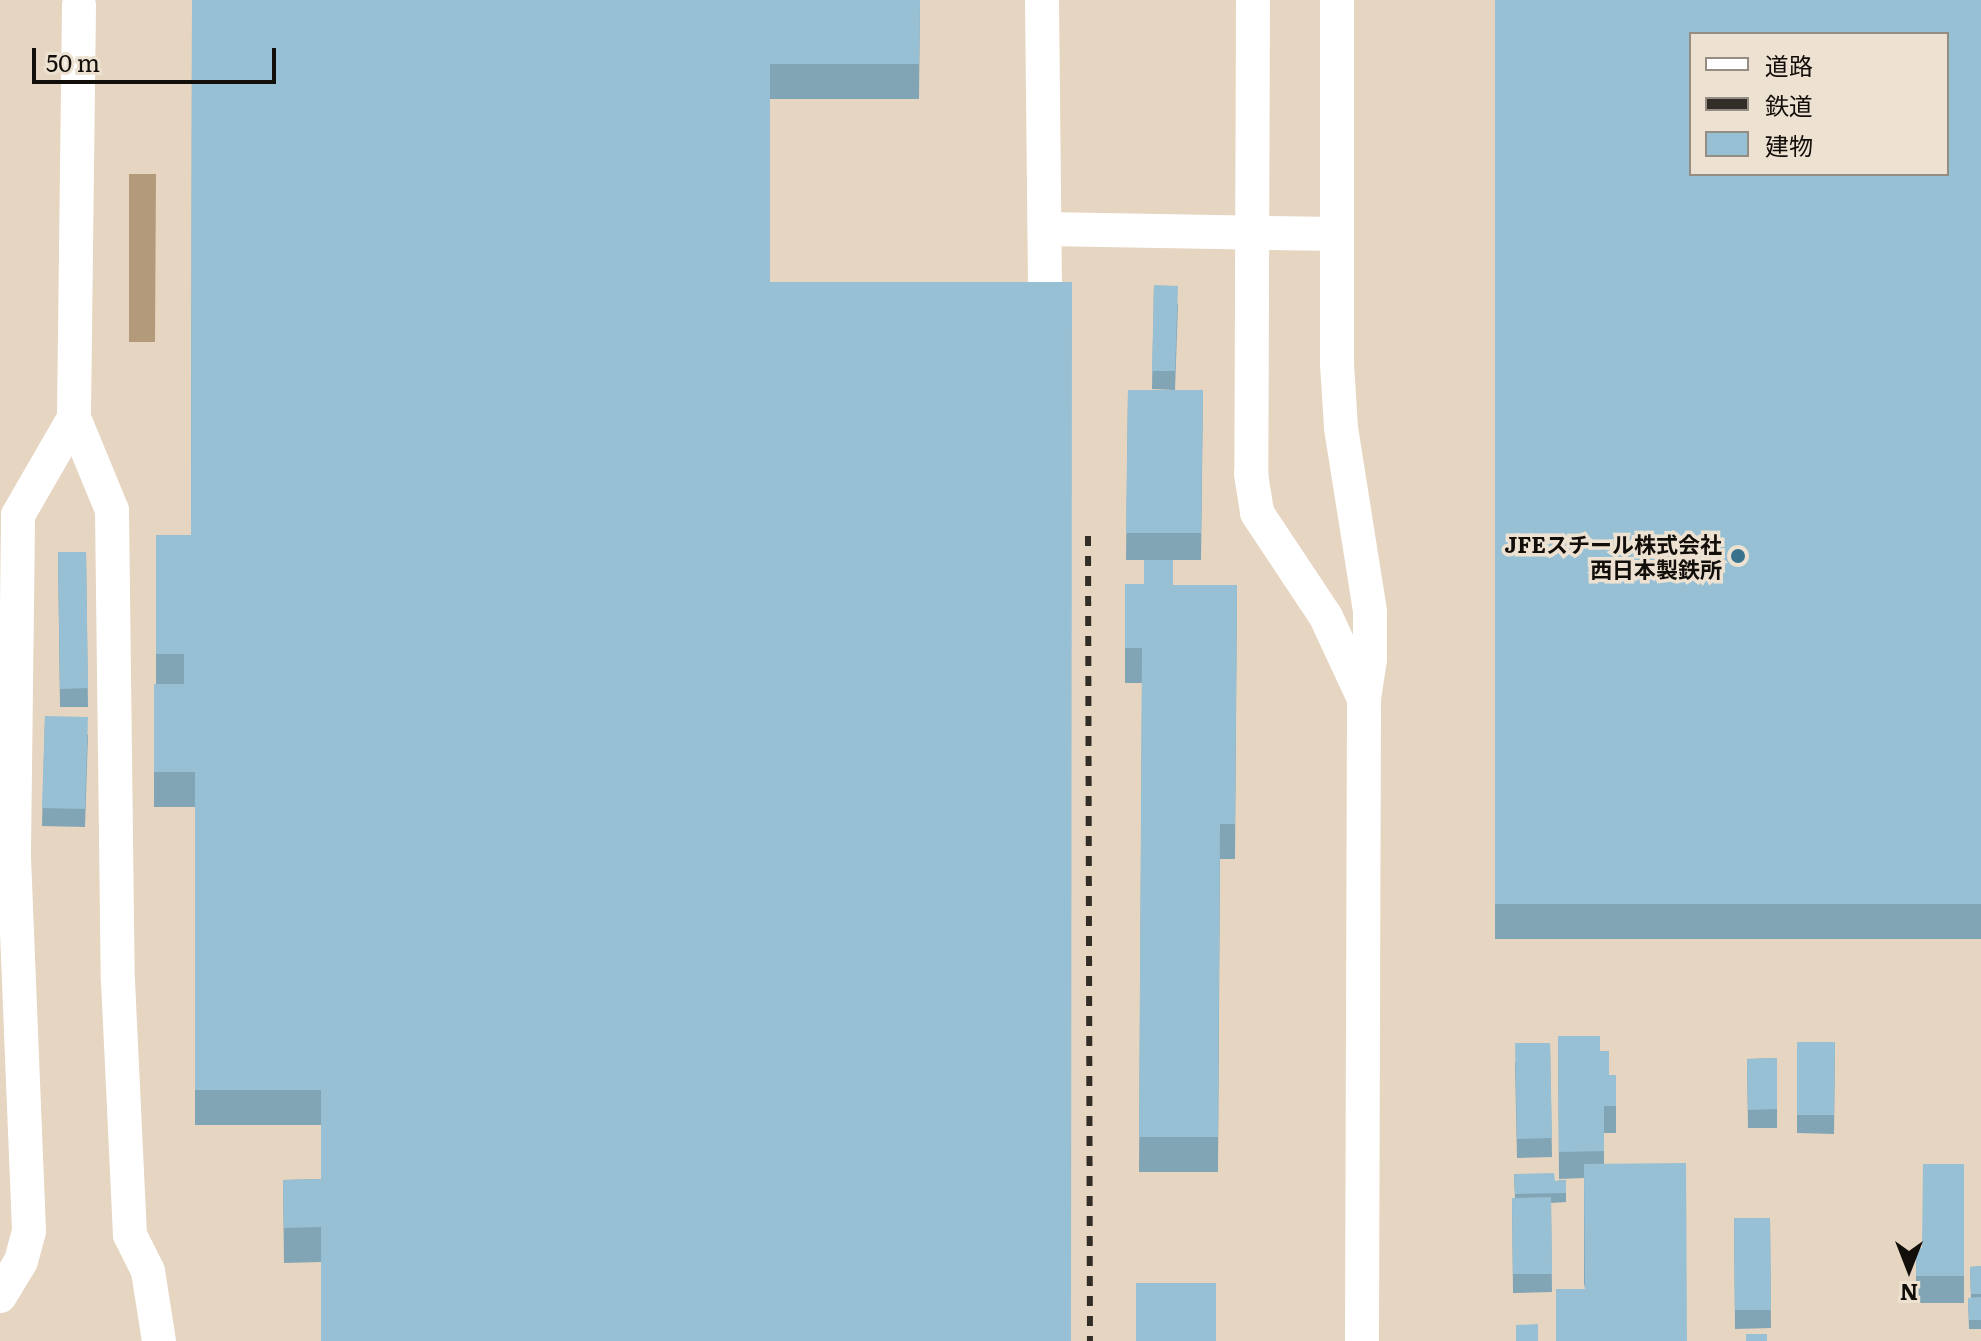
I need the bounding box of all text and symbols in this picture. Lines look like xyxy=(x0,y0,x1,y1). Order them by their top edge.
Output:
scale bar xyxy=(36,32,280,82)
legend xyxy=(1689,32,1949,176)
text: 50 m xyxy=(46,44,100,79)
text: 道路 xyxy=(1765,47,1813,82)
text: 鉄道 xyxy=(1765,87,1813,122)
text: 建物 xyxy=(1765,127,1813,162)
place label: JFEスチール株式会社 西日本製鉄所 xyxy=(1505,530,1722,582)
marker: JFEスチール株式会社 西日本製鉄所 xyxy=(1729,547,1747,565)
north arrow xyxy=(1869,1229,1949,1309)
text: N xyxy=(1900,1277,1918,1310)

